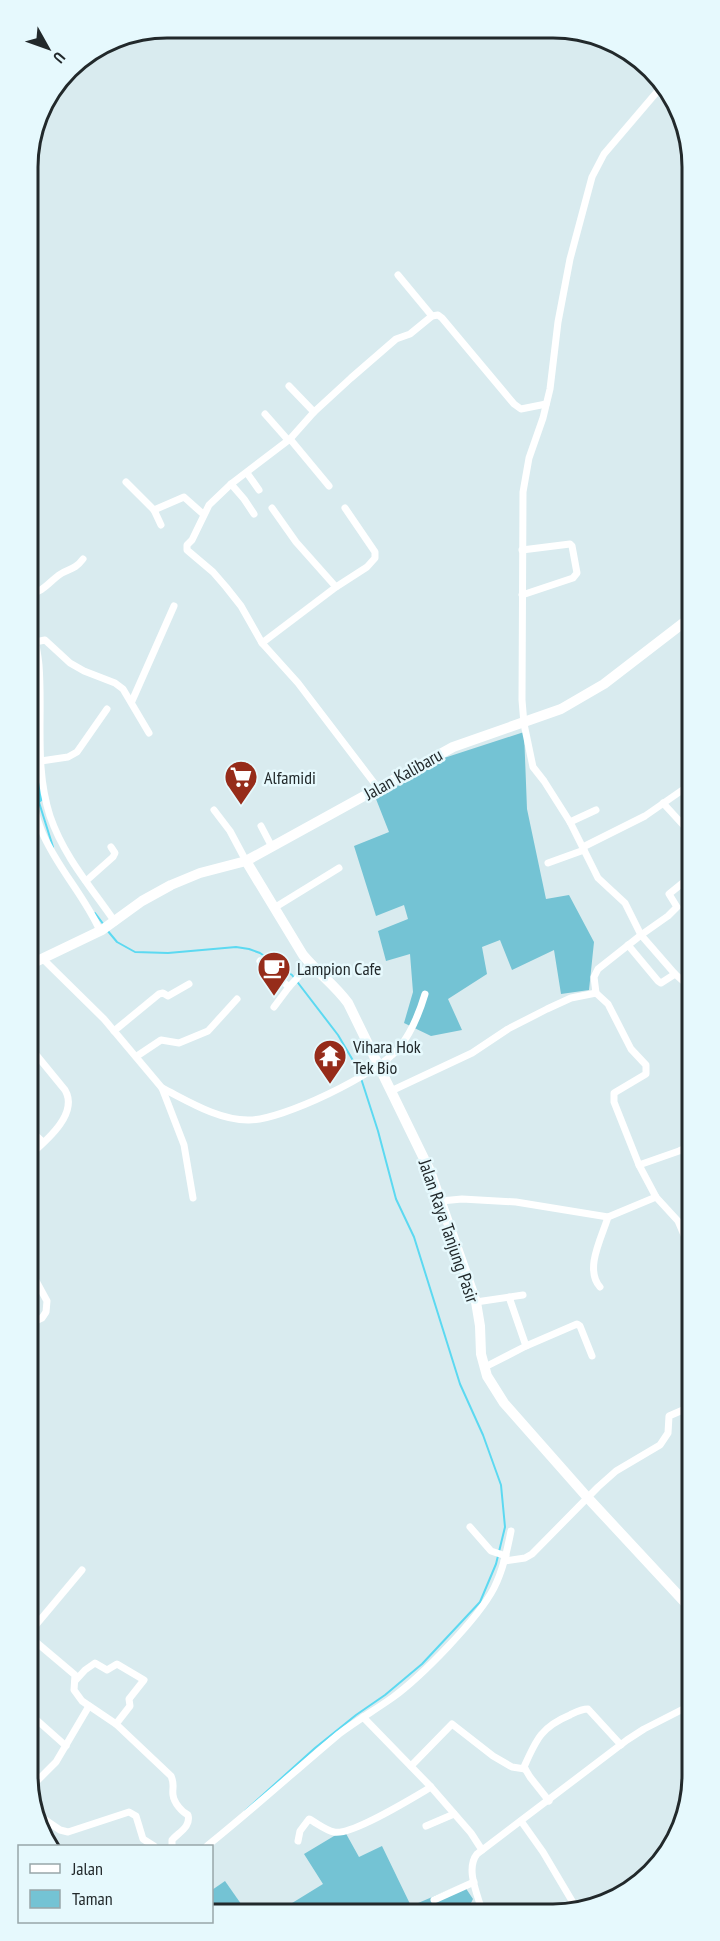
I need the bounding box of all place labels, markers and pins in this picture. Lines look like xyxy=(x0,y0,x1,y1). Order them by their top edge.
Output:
supermarket icon: Alfamidi xyxy=(223,759,259,806)
place label: Alfamidi xyxy=(264,766,316,789)
cafe icon: Lampion Cafe xyxy=(256,950,292,997)
place label: Lampion Cafe xyxy=(297,957,382,980)
place label: Vihara Hok Tek Bio xyxy=(352,1035,421,1079)
temple icon: Vihara Hok Tek Bio xyxy=(312,1038,348,1085)

